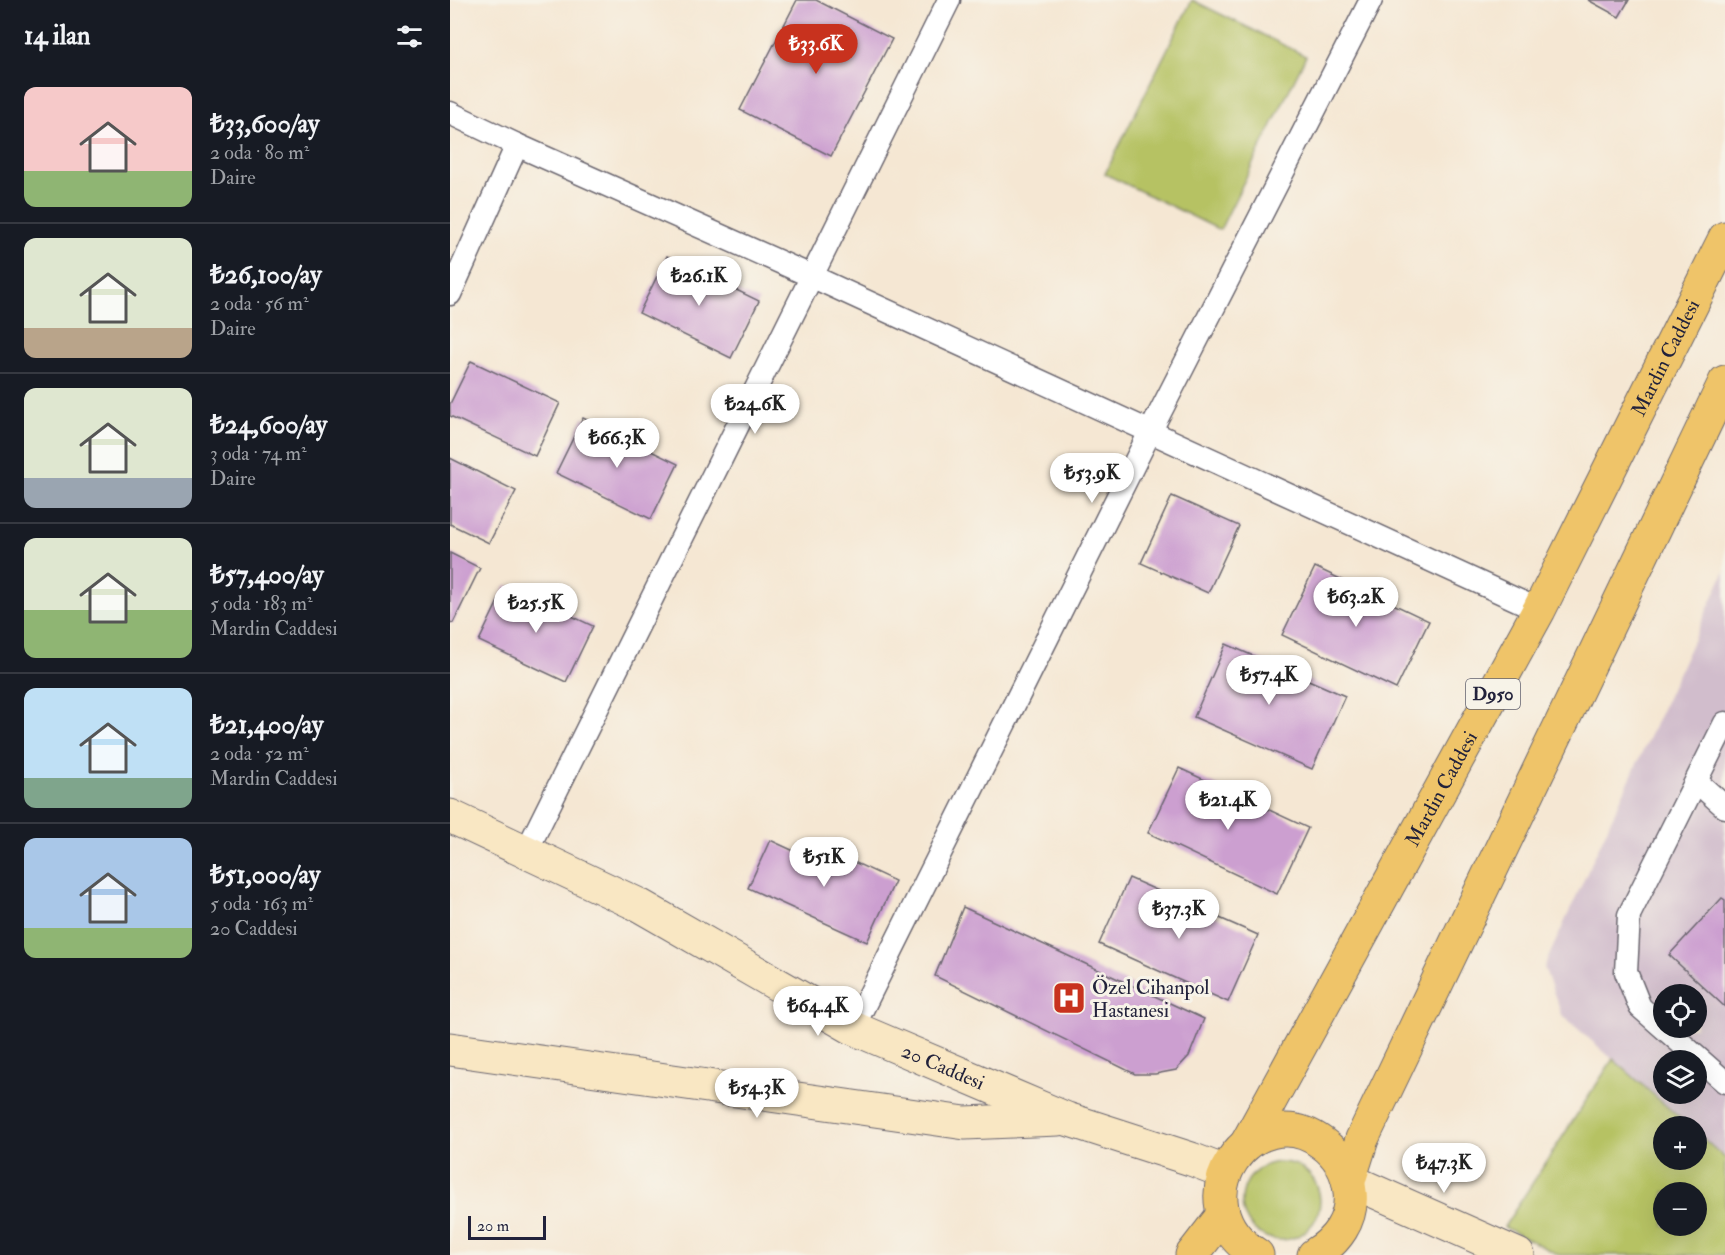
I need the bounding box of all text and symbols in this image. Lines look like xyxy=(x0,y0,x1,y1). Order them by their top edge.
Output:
text: 14 ilan xyxy=(24,20,90,52)
icon: filters xyxy=(393,20,426,53)
pin: ₺33.6K xyxy=(767,24,865,75)
text: ₺33.6K xyxy=(789,31,843,56)
text: ₺33,600/ay xyxy=(210,108,319,140)
icon: home xyxy=(72,111,144,183)
text: 2 oda · 80 m² xyxy=(210,140,309,165)
text: Daire xyxy=(210,165,256,190)
pin: ₺26.1K xyxy=(650,256,748,307)
text: ₺26,100/ay xyxy=(210,259,322,291)
icon: home xyxy=(72,262,144,334)
text: ₺26.1K xyxy=(671,263,727,288)
text: 2 oda · 56 m² xyxy=(210,291,309,316)
street label: Mardin Caddesi xyxy=(1626,295,1705,420)
text: Daire xyxy=(210,316,256,341)
pin: ₺24.6K xyxy=(706,384,804,435)
text: ₺24.6K xyxy=(725,391,785,416)
text: ₺24,600/ay xyxy=(210,409,327,441)
icon: home xyxy=(72,412,144,484)
pin: ₺66.3K xyxy=(568,418,666,469)
text: ₺66.3K xyxy=(588,425,646,450)
text: 3 oda · 74 m² xyxy=(210,441,307,466)
pin: ₺53.9K xyxy=(1043,453,1141,504)
text: ₺53.9K xyxy=(1064,460,1120,485)
text: Daire xyxy=(210,466,256,491)
text: ₺57,400/ay xyxy=(210,559,324,591)
icon: home xyxy=(72,562,144,634)
pin: ₺63.2K xyxy=(1307,577,1405,628)
pin: ₺25.5K xyxy=(487,583,585,634)
text: ₺63.2K xyxy=(1327,584,1385,609)
text: ₺25.5K xyxy=(508,590,564,615)
text: 5 oda · 183 m² xyxy=(210,591,313,616)
text: Mardin Caddesi xyxy=(210,616,337,641)
pin: ₺57.4K xyxy=(1220,655,1318,706)
text: ₺57.4K xyxy=(1240,662,1298,687)
road number: D950 xyxy=(1466,679,1520,709)
text: ₺21,400/ay xyxy=(210,709,323,741)
icon: home xyxy=(72,712,144,784)
street label: Mardin Caddesi xyxy=(1400,727,1483,851)
text: 2 oda · 52 m² xyxy=(210,741,309,766)
text: Mardin Caddesi xyxy=(210,766,337,791)
pin: ₺21.4K xyxy=(1179,780,1277,831)
text: ₺21.4K xyxy=(1199,787,1257,812)
pin: ₺51K xyxy=(788,837,860,888)
text: ₺51K xyxy=(803,844,845,869)
text: ₺51,000/ay xyxy=(210,859,320,891)
icon: home xyxy=(72,862,144,934)
pin: ₺37.3K xyxy=(1130,889,1228,940)
text: 5 oda · 163 m² xyxy=(210,891,313,916)
text: ₺37.3K xyxy=(1152,896,1206,921)
text: 20 Caddesi xyxy=(210,916,298,941)
place label: Özel Cihanpol Hastanesi xyxy=(1092,975,1209,1023)
hospital icon: Özel Cihanpol Hastanesi xyxy=(1051,980,1087,1016)
map controls xyxy=(1653,984,1707,1236)
button: locate xyxy=(1653,984,1707,1038)
pin: ₺64.4K xyxy=(769,986,867,1037)
text: ₺64.4K xyxy=(787,993,849,1018)
street label: 20 Caddesi xyxy=(898,1038,989,1095)
button: layers xyxy=(1653,1050,1707,1104)
pin: ₺54.3K xyxy=(708,1068,806,1119)
text: ₺54.3K xyxy=(729,1075,785,1100)
button: + xyxy=(1653,1116,1707,1170)
pin: ₺47.3K xyxy=(1395,1143,1493,1194)
text: ₺47.3K xyxy=(1416,1150,1472,1175)
button: − xyxy=(1653,1182,1707,1236)
scale bar xyxy=(468,1213,546,1240)
text: 20 m xyxy=(477,1216,509,1236)

